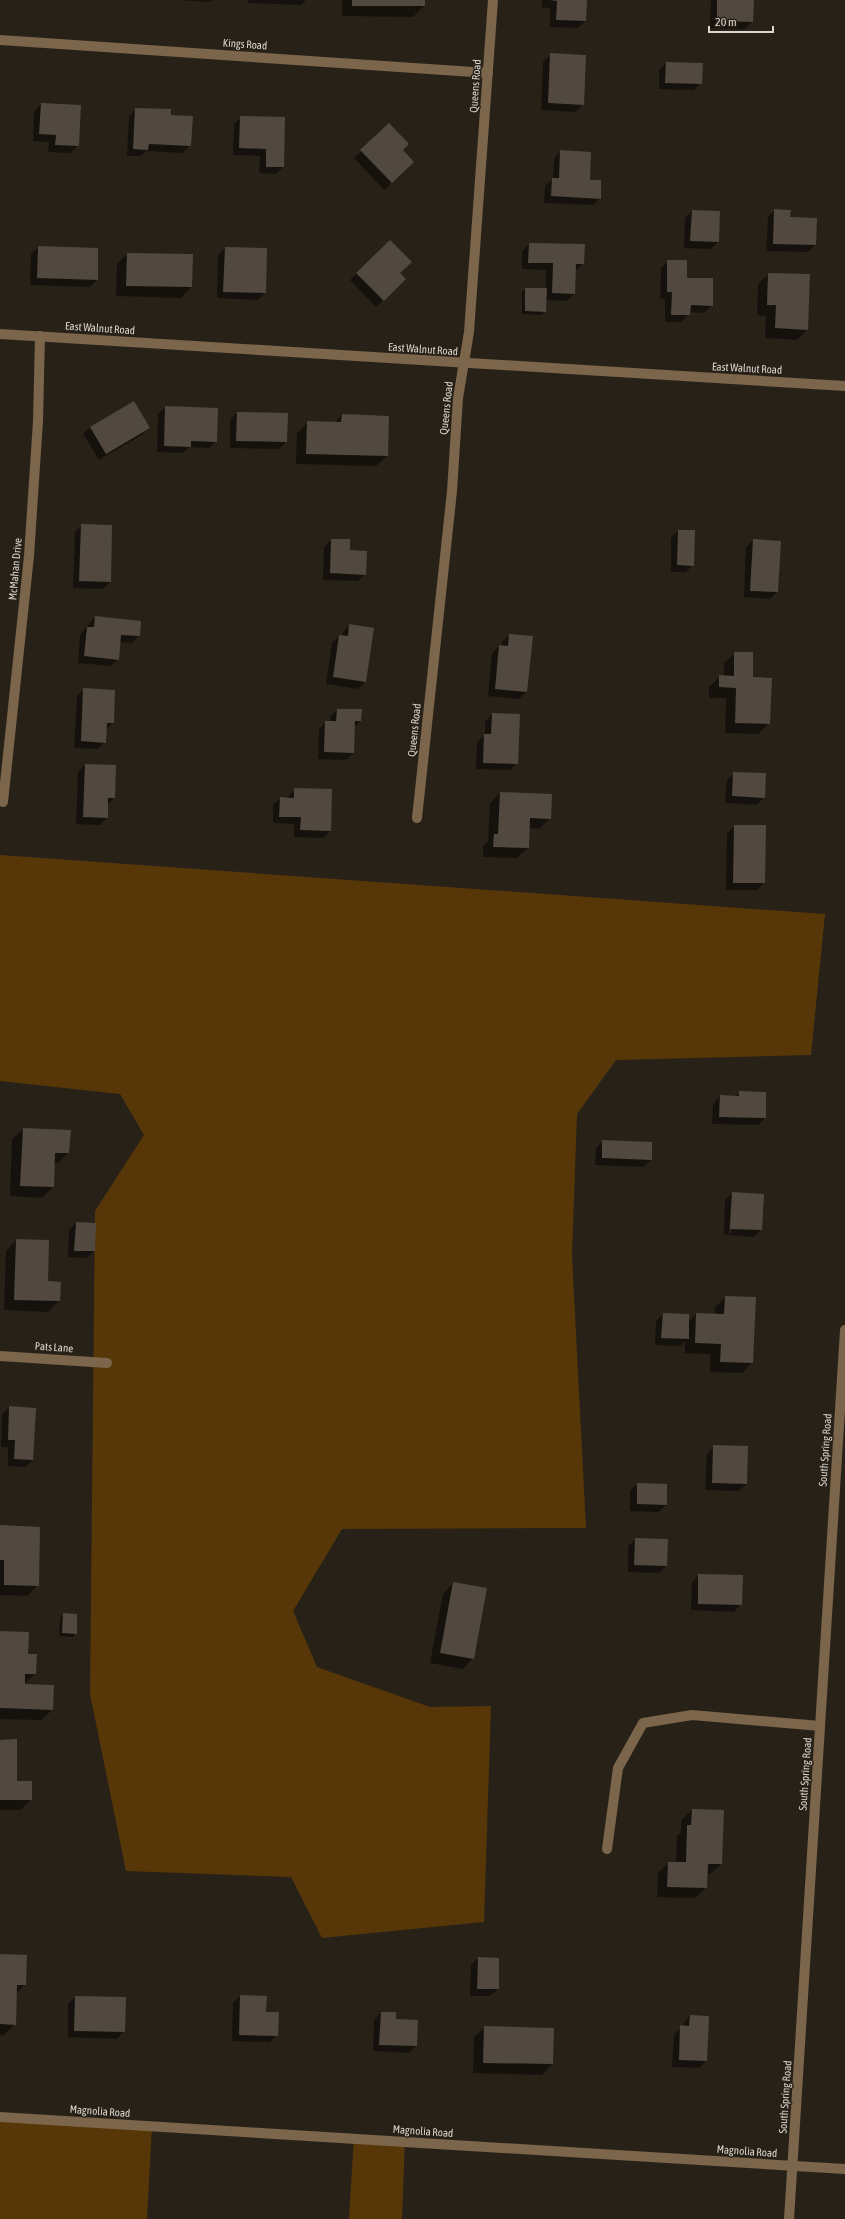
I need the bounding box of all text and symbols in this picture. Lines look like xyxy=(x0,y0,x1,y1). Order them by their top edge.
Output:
scale bar xyxy=(709,8,773,34)
text: 20 m xyxy=(715,15,737,29)
street label: Kings Road xyxy=(222,36,268,52)
street label: Queens Road xyxy=(467,59,483,113)
street label: East Walnut Road xyxy=(64,320,136,336)
street label: East Walnut Road xyxy=(387,341,459,357)
street label: East Walnut Road xyxy=(712,360,782,376)
street label: Queens Road xyxy=(437,381,455,435)
street label: McMahan Drive xyxy=(6,537,24,601)
street label: Queens Road xyxy=(405,703,423,757)
street label: Pats Lane xyxy=(34,1340,74,1354)
street label: South Spring Road xyxy=(816,1413,834,1487)
street label: South Spring Road xyxy=(796,1737,814,1811)
street label: South Spring Road xyxy=(776,2060,794,2134)
street label: Magnolia Road xyxy=(69,2103,131,2119)
street label: Magnolia Road xyxy=(392,2123,454,2139)
street label: Magnolia Road xyxy=(716,2143,778,2159)

